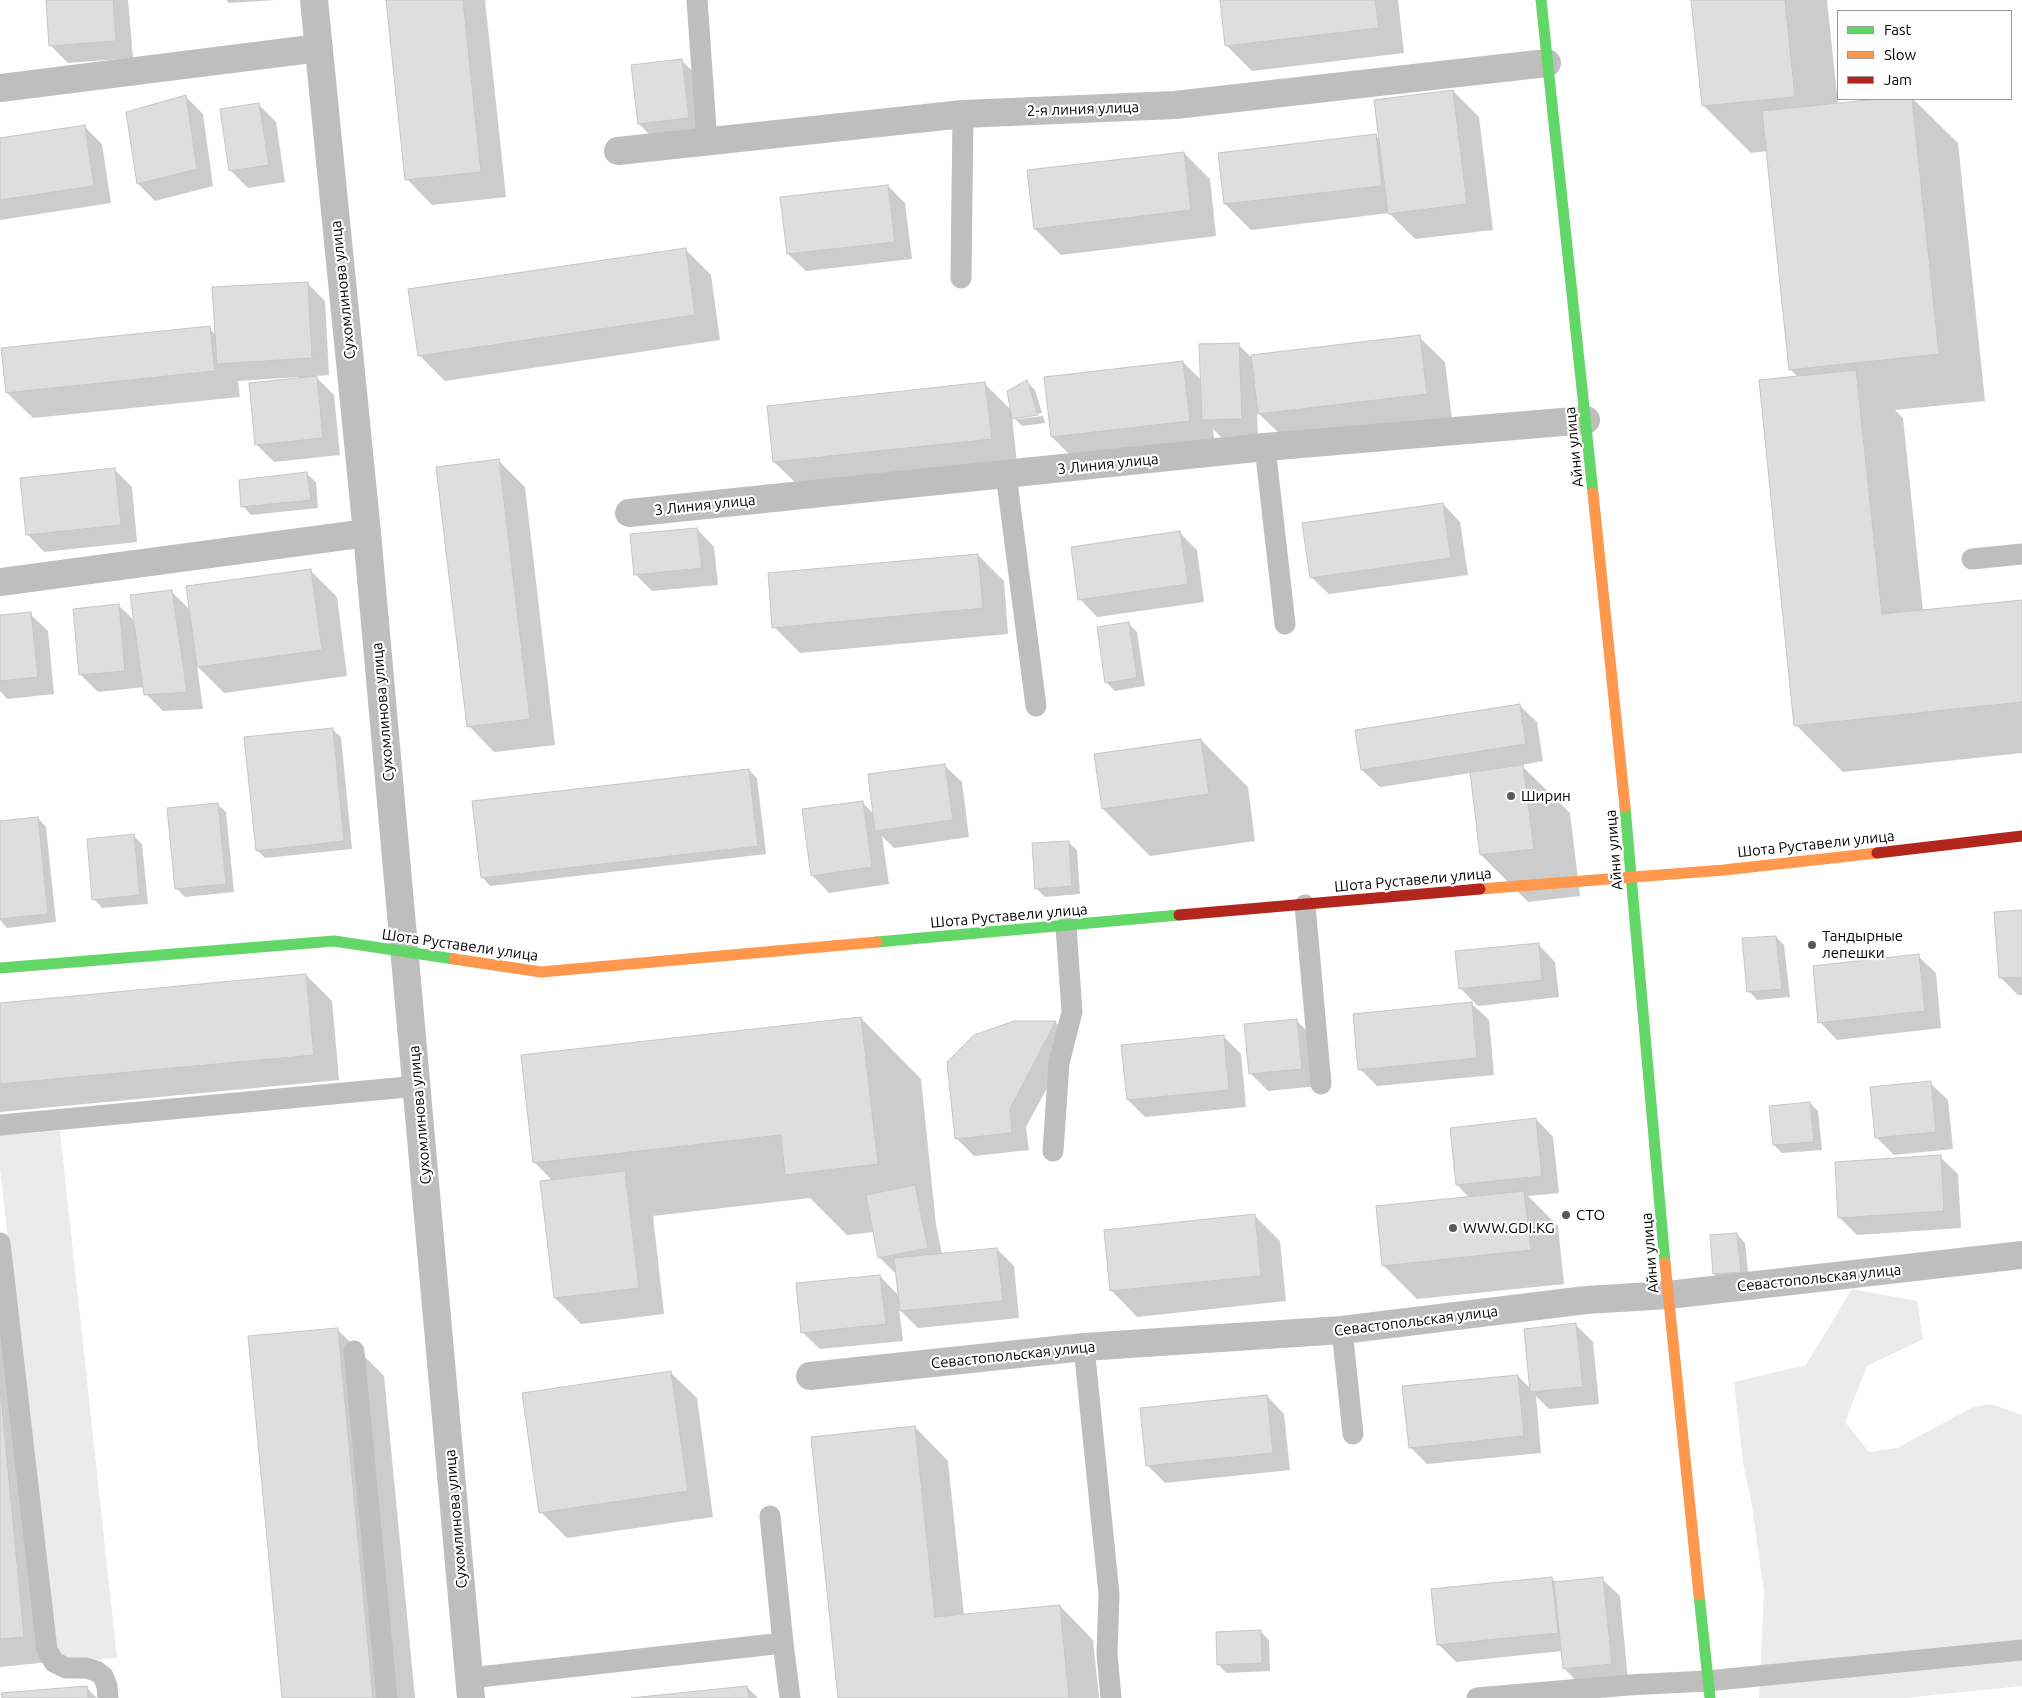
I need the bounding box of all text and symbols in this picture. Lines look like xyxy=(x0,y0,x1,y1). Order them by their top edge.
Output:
legend xyxy=(1837,10,2012,100)
text: Fast xyxy=(1884,21,1911,38)
text: Slow xyxy=(1884,46,1916,63)
text: Jam xyxy=(1884,71,1912,88)
street label: 2-я линия улица xyxy=(1027,98,1139,120)
street label: Сухомлинова улица xyxy=(327,220,359,360)
street label: Айни улица xyxy=(1561,406,1587,488)
street label: 3 Линия улица xyxy=(1057,450,1159,478)
street label: 3 Линия улица xyxy=(654,491,756,519)
street label: Сухомлинова улица xyxy=(368,642,398,782)
place label: Ширин xyxy=(1521,787,1571,805)
marker: Ширин xyxy=(1505,790,1517,802)
street label: Айни улица xyxy=(1602,809,1626,891)
street label: Шота Руставели улица xyxy=(1737,827,1895,861)
street label: Шота Руставели улица xyxy=(1334,864,1492,896)
street label: Шота Руставели улица xyxy=(930,900,1088,932)
street label: Шота Руставели улица xyxy=(381,925,539,965)
place label: Тандырные лепешки xyxy=(1822,927,1903,962)
marker: Тандырные лепешки xyxy=(1806,939,1818,951)
street label: Сухомлинова улица xyxy=(405,1045,435,1185)
place label: СТО xyxy=(1576,1206,1605,1224)
marker: СТО xyxy=(1560,1209,1572,1221)
street label: Айни улица xyxy=(1638,1212,1662,1294)
place label: WWW.GDI.KG xyxy=(1463,1219,1555,1237)
marker: WWW.GDI.KG xyxy=(1447,1222,1459,1234)
street label: Севастопольская улица xyxy=(1736,1260,1902,1296)
street label: Севастопольская улица xyxy=(1333,1302,1499,1340)
street label: Севастопольская улица xyxy=(930,1337,1096,1373)
street label: Сухомлинова улица xyxy=(441,1449,471,1589)

